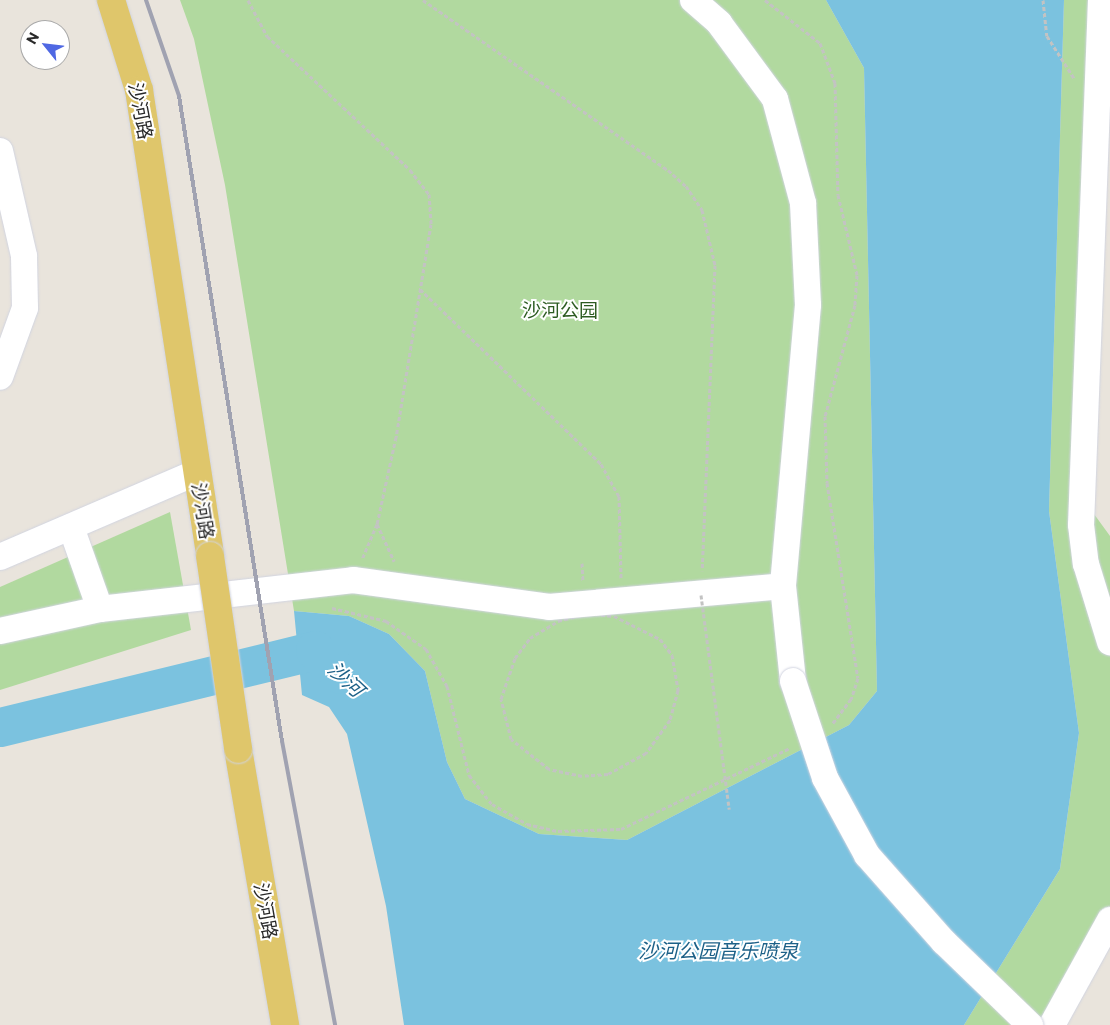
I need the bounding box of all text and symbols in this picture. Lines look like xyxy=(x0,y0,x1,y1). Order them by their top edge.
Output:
north arrow xyxy=(20,20,70,70)
text: N xyxy=(22,29,42,47)
street label: 沙河路 xyxy=(124,81,158,141)
park label: 沙河公园 xyxy=(522,299,598,321)
street label: 沙河路 xyxy=(187,481,219,541)
water label: 沙河 xyxy=(323,657,369,701)
street label: 沙河路 xyxy=(250,881,282,941)
water label: 沙河公园音乐喷泉 xyxy=(638,938,798,962)

